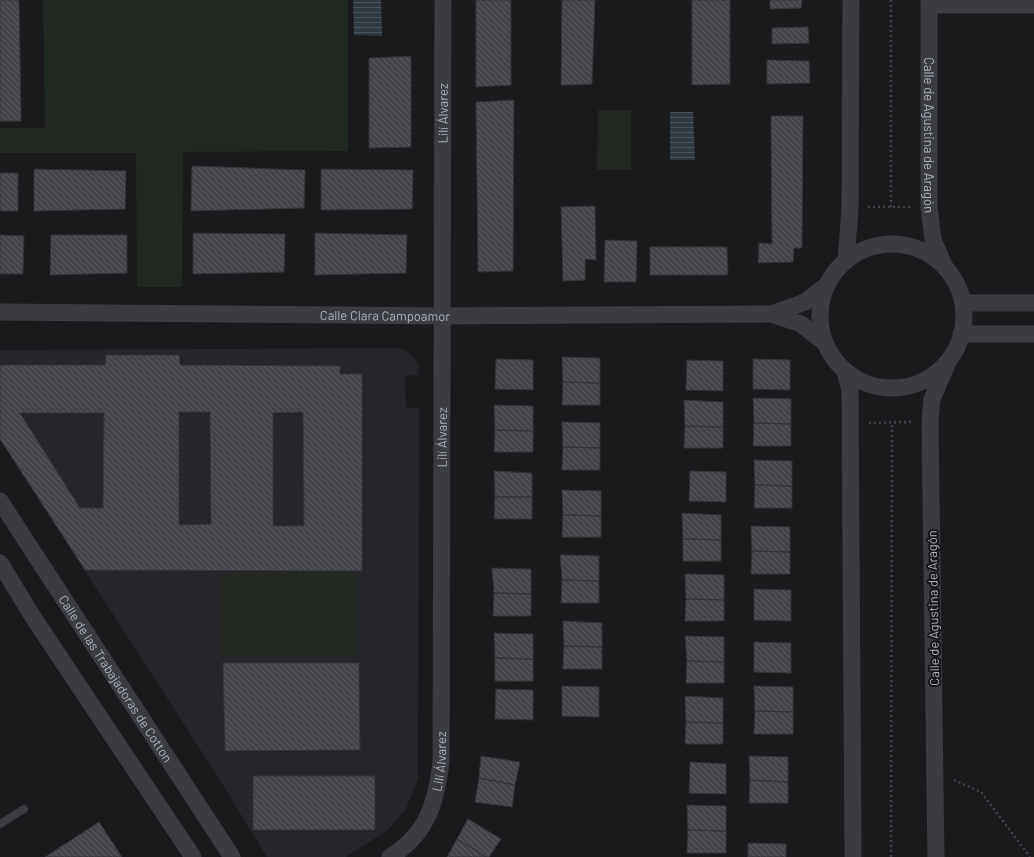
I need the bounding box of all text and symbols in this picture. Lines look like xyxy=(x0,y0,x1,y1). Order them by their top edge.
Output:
street label: Calle de Agustina de Aragón xyxy=(921,57,938,214)
street label: Lilí Álvarez xyxy=(435,83,451,143)
street label: Calle Clara Campoamor xyxy=(320,307,450,324)
street label: Lilí Álvarez xyxy=(434,407,450,467)
street label: Calle de Agustina de Aragón xyxy=(924,530,942,686)
street label: Calle de las Trabajadoras de Cotton xyxy=(55,592,176,765)
street label: Lilí Álvarez xyxy=(428,731,449,793)

